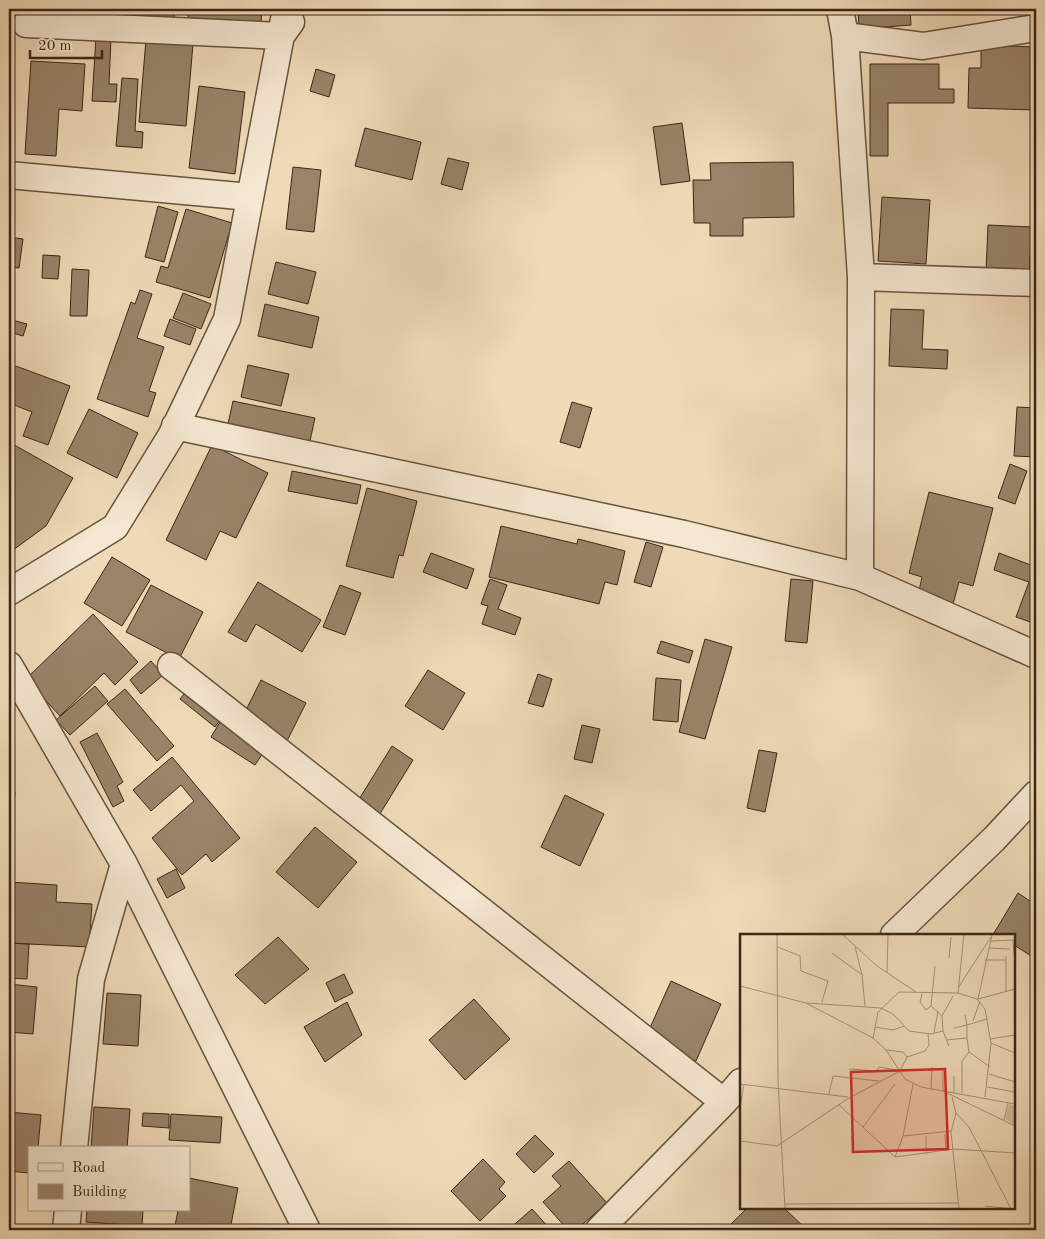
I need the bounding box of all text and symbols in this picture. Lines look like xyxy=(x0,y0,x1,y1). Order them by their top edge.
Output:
scale bar xyxy=(30,28,102,60)
text: 20 m xyxy=(38,39,72,54)
inset map xyxy=(740,934,1015,1209)
legend xyxy=(28,1146,190,1212)
text: Road xyxy=(72,1161,106,1176)
text: Building xyxy=(72,1185,127,1200)

